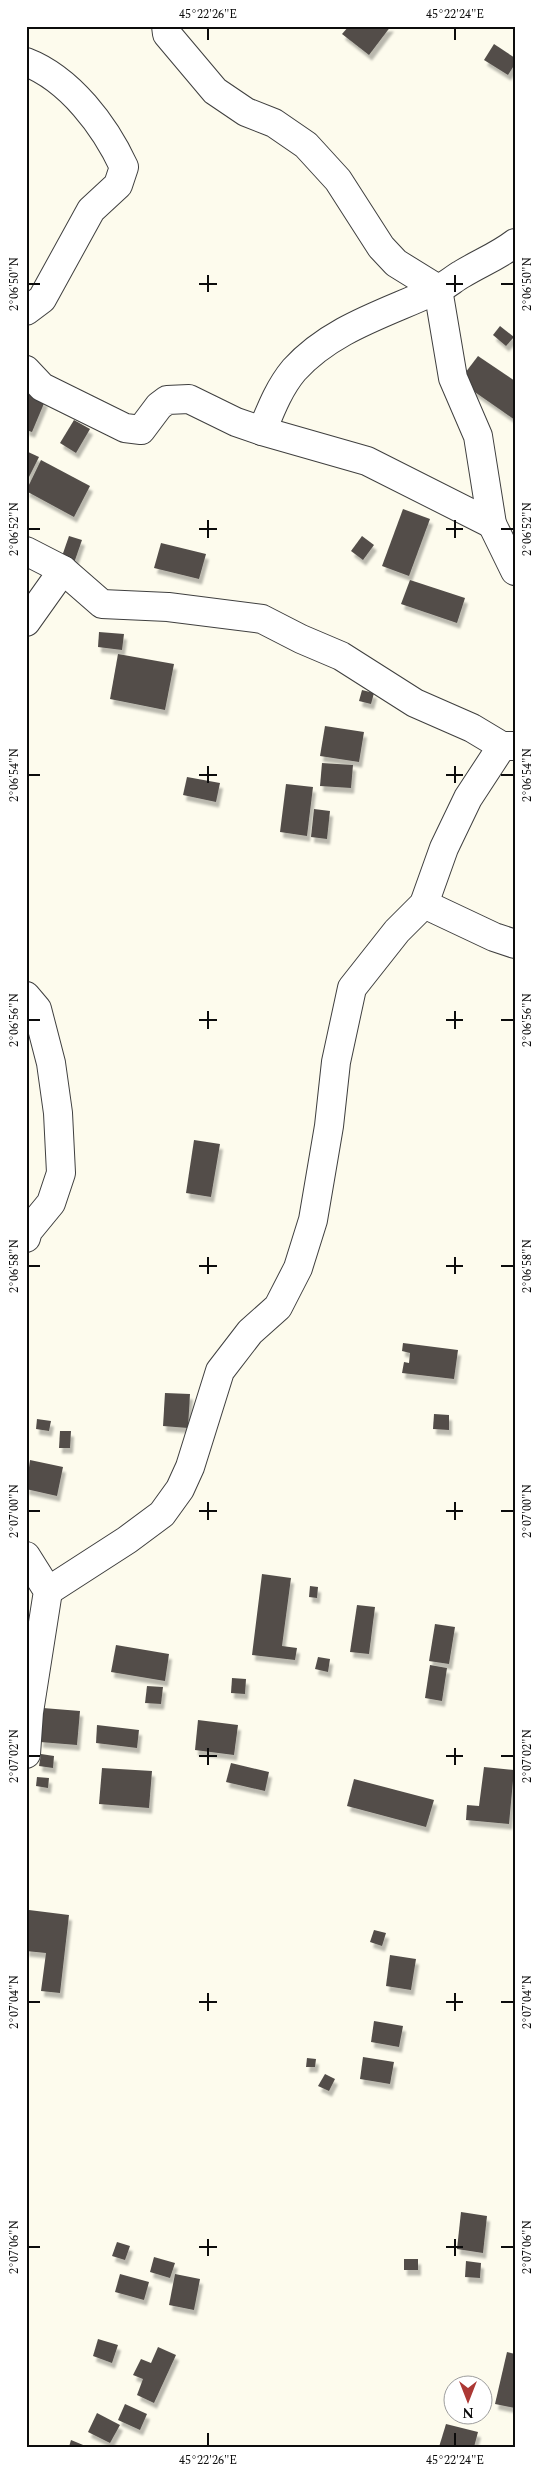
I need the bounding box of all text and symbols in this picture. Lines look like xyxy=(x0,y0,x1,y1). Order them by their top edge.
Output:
text: 45°22'26"E xyxy=(179,5,237,24)
text: 45°22'24"E xyxy=(426,5,484,24)
text: 2°06'50"N xyxy=(5,257,24,311)
text: 2°06'50"N xyxy=(518,257,537,311)
text: 2°06'52"N xyxy=(5,502,24,556)
text: 2°06'52"N xyxy=(518,502,537,556)
text: 2°06'54"N xyxy=(5,748,24,802)
text: 2°06'54"N xyxy=(518,748,537,802)
text: 2°06'56"N xyxy=(5,993,24,1047)
text: 2°06'56"N xyxy=(518,993,537,1047)
text: 2°06'58"N xyxy=(5,1239,24,1293)
text: 2°06'58"N xyxy=(518,1239,537,1293)
text: 2°07'00"N xyxy=(5,1484,24,1538)
text: 2°07'00"N xyxy=(518,1484,537,1538)
text: 2°07'02"N xyxy=(5,1729,24,1783)
text: 2°07'02"N xyxy=(518,1729,537,1783)
text: 2°07'04"N xyxy=(5,1975,24,2029)
text: 2°07'04"N xyxy=(518,1975,537,2029)
text: 2°07'06"N xyxy=(5,2220,24,2274)
text: 2°07'06"N xyxy=(518,2220,537,2274)
north arrow xyxy=(444,2376,494,2426)
text: N xyxy=(462,2402,474,2423)
text: 45°22'26"E xyxy=(179,2451,237,2470)
text: 45°22'24"E xyxy=(426,2451,484,2470)

